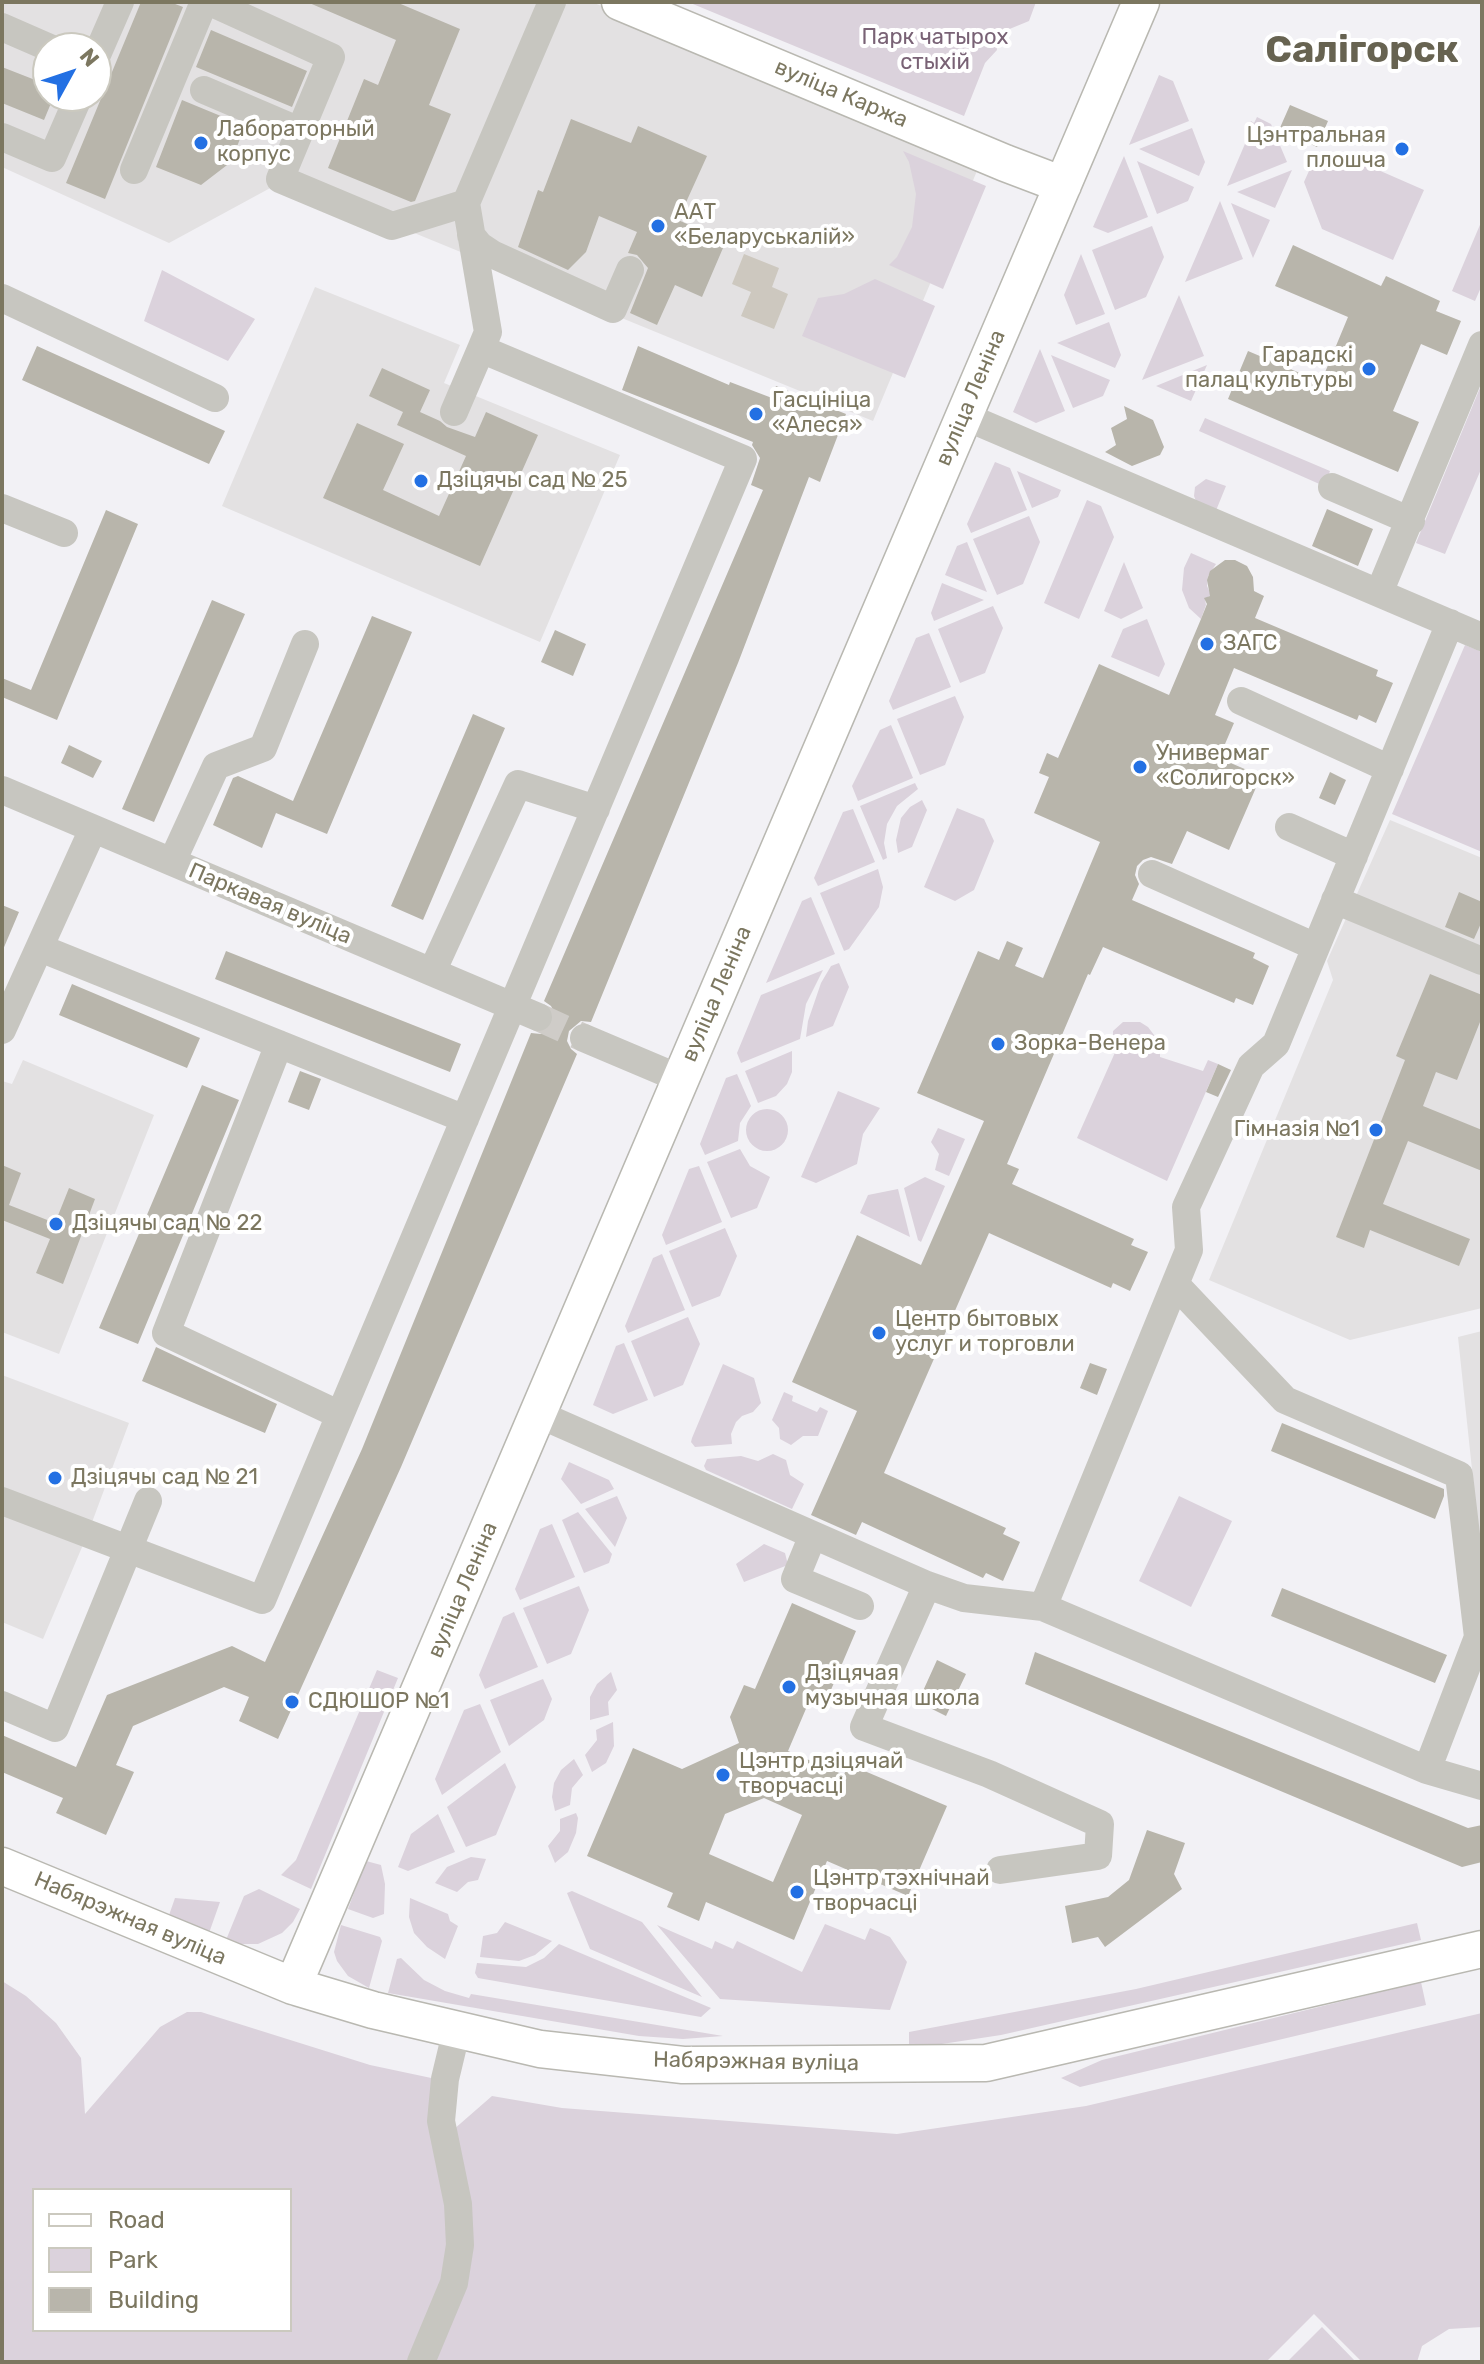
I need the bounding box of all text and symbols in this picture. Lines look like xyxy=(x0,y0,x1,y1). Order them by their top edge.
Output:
park label: Парк чатырох стыхій xyxy=(862,25,1008,76)
district label: Салігорск xyxy=(1265,28,1459,74)
north arrow xyxy=(32,32,112,112)
text: N xyxy=(74,43,105,72)
street label: вуліца Каржа xyxy=(770,54,912,134)
place label: Лабораторный корпус xyxy=(217,117,375,168)
place label: Цэнтральная плошча xyxy=(1246,123,1386,174)
marker: Лабораторный корпус xyxy=(192,134,210,152)
marker: Цэнтральная плошча xyxy=(1393,140,1411,158)
place label: ААТ «Беларуськалій» xyxy=(674,200,855,252)
marker: ААТ «Беларуськалій» xyxy=(649,217,667,235)
street label: вуліца Леніна xyxy=(931,326,1011,470)
place label: Гарадскі палац культуры xyxy=(1185,343,1353,394)
marker: Гарадскі палац культуры xyxy=(1360,360,1378,378)
place label: Гасцініца «Алеся» xyxy=(772,388,871,440)
marker: Гасцініца «Алеся» xyxy=(747,405,765,423)
place label: Дзіцячы сад № 25 xyxy=(437,468,628,494)
marker: Дзіцячы сад № 25 xyxy=(412,472,430,490)
place label: ЗАГС xyxy=(1223,631,1277,657)
marker: ЗАГС xyxy=(1198,635,1216,653)
place label: Универмаг «Солигорск» xyxy=(1156,741,1295,792)
marker: Универмаг «Солигорск» xyxy=(1131,758,1149,776)
street label: Паркавая вуліца xyxy=(185,858,355,950)
street label: вуліца Леніна xyxy=(677,922,757,1066)
place label: Зорка-Венера xyxy=(1014,1031,1166,1057)
marker: Зорка-Венера xyxy=(989,1035,1007,1053)
place label: Гімназія №1 xyxy=(1234,1117,1360,1143)
marker: Гімназія №1 xyxy=(1367,1121,1385,1139)
place label: Дзіцячы сад № 22 xyxy=(72,1211,262,1237)
marker: Дзіцячы сад № 22 xyxy=(47,1215,65,1233)
place label: Центр бытовых услуг и торговли xyxy=(895,1307,1075,1358)
marker: Центр бытовых услуг и торговли xyxy=(870,1324,888,1342)
place label: Дзіцячы сад № 21 xyxy=(71,1465,258,1491)
marker: Дзіцячы сад № 21 xyxy=(46,1469,64,1487)
street label: вуліца Леніна xyxy=(423,1518,503,1662)
place label: Дзіцячая музычная школа xyxy=(805,1661,980,1712)
marker: Дзіцячая музычная школа xyxy=(780,1678,798,1696)
place label: СДЮШОР №1 xyxy=(308,1689,450,1715)
marker: СДЮШОР №1 xyxy=(283,1693,301,1711)
place label: Цэнтр дзіцячай творчасці xyxy=(739,1749,904,1800)
marker: Цэнтр дзіцячай творчасці xyxy=(714,1766,732,1784)
place label: Цэнтр тэхнічнай творчасці xyxy=(813,1866,990,1918)
street label: Набярэжная вуліца xyxy=(30,1867,230,1971)
marker: Цэнтр тэхнічнай творчасці xyxy=(788,1883,806,1901)
street label: Набярэжная вуліца xyxy=(653,2047,859,2077)
legend xyxy=(32,2188,292,2332)
text: Road xyxy=(108,2206,165,2234)
text: Park xyxy=(108,2246,158,2274)
text: Building xyxy=(108,2286,199,2314)

